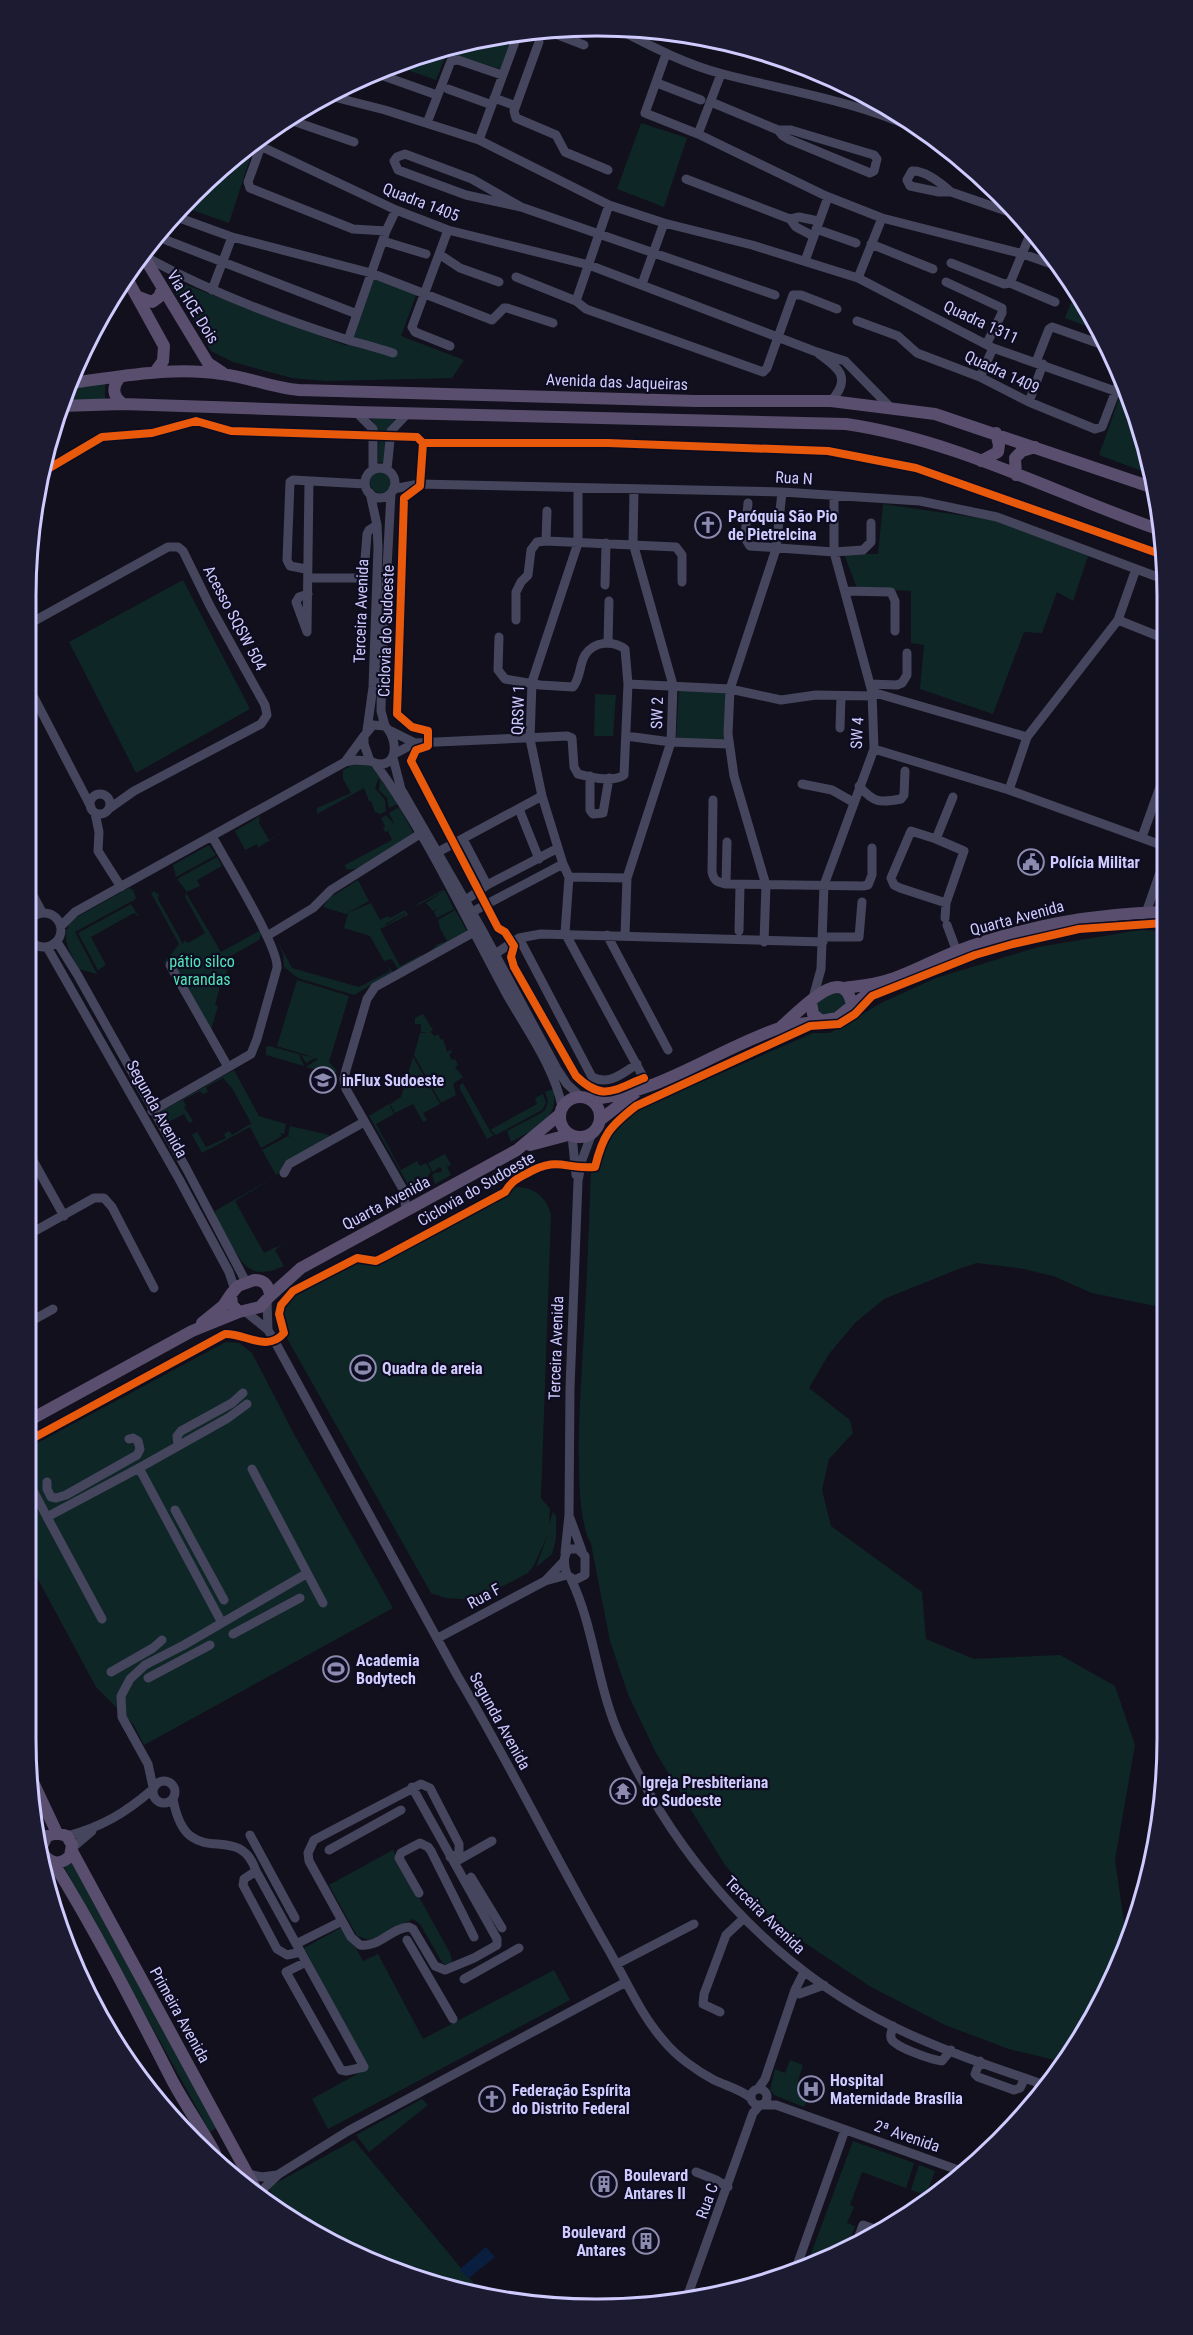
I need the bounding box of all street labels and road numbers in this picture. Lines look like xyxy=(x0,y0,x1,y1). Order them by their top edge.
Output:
street label: Quadra 1405 xyxy=(380,179,462,225)
street label: Via HCE Dois xyxy=(163,267,223,347)
street label: Quadra 1311 xyxy=(941,296,1021,348)
street label: Quadra 1409 xyxy=(962,346,1042,398)
street label: Avenida das Jaqueiras xyxy=(546,370,688,394)
street label: Rua N xyxy=(775,468,813,488)
street label: Terceira Avenida xyxy=(350,559,372,663)
street label: Acesso SQSW 504 xyxy=(199,562,271,674)
street label: Ciclovia do Sudoeste xyxy=(374,565,398,697)
street label: QRSW 1 xyxy=(508,685,528,735)
street label: SW 2 xyxy=(647,697,667,729)
street label: SW 4 xyxy=(847,716,867,750)
street label: Quarta Avenida xyxy=(968,896,1066,940)
street label: Segunda Avenida xyxy=(122,1057,192,1161)
street label: Ciclovia do Sudoeste xyxy=(414,1148,538,1230)
street label: Quarta Avenida xyxy=(339,1172,433,1234)
street label: Terceira Avenida xyxy=(545,1296,567,1400)
street label: Rua F xyxy=(464,1579,504,1613)
street label: Segunda Avenida xyxy=(465,1669,535,1773)
street label: Terceira Avenida xyxy=(721,1872,809,1958)
street label: Primeira Avenida xyxy=(146,1964,214,2066)
street label: 2ª Avenida xyxy=(872,2116,942,2156)
street label: Rua C xyxy=(692,2181,722,2221)

